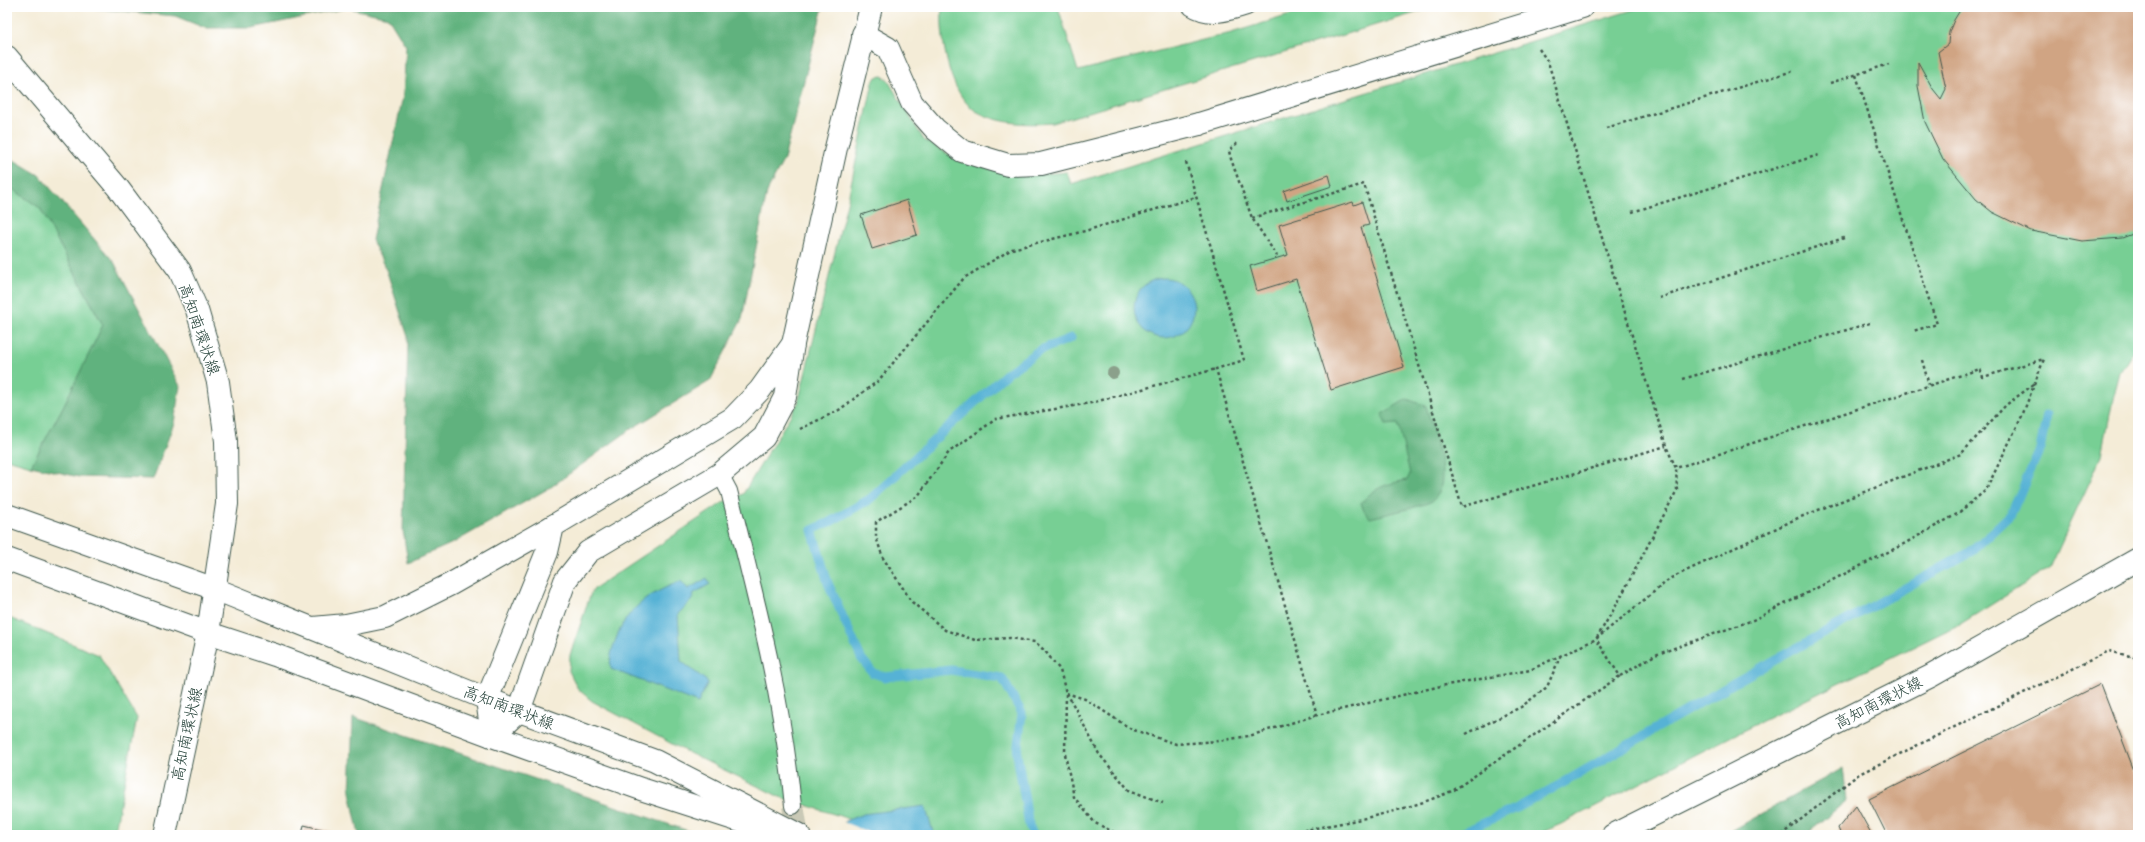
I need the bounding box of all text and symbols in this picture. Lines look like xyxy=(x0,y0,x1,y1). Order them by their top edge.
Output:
street label: 高知南環状線 xyxy=(171,281,224,379)
street label: 高知南環状線 xyxy=(1831,672,1927,736)
street label: 高知南環状線 xyxy=(459,681,557,737)
street label: 高知南環状線 xyxy=(167,685,210,784)

